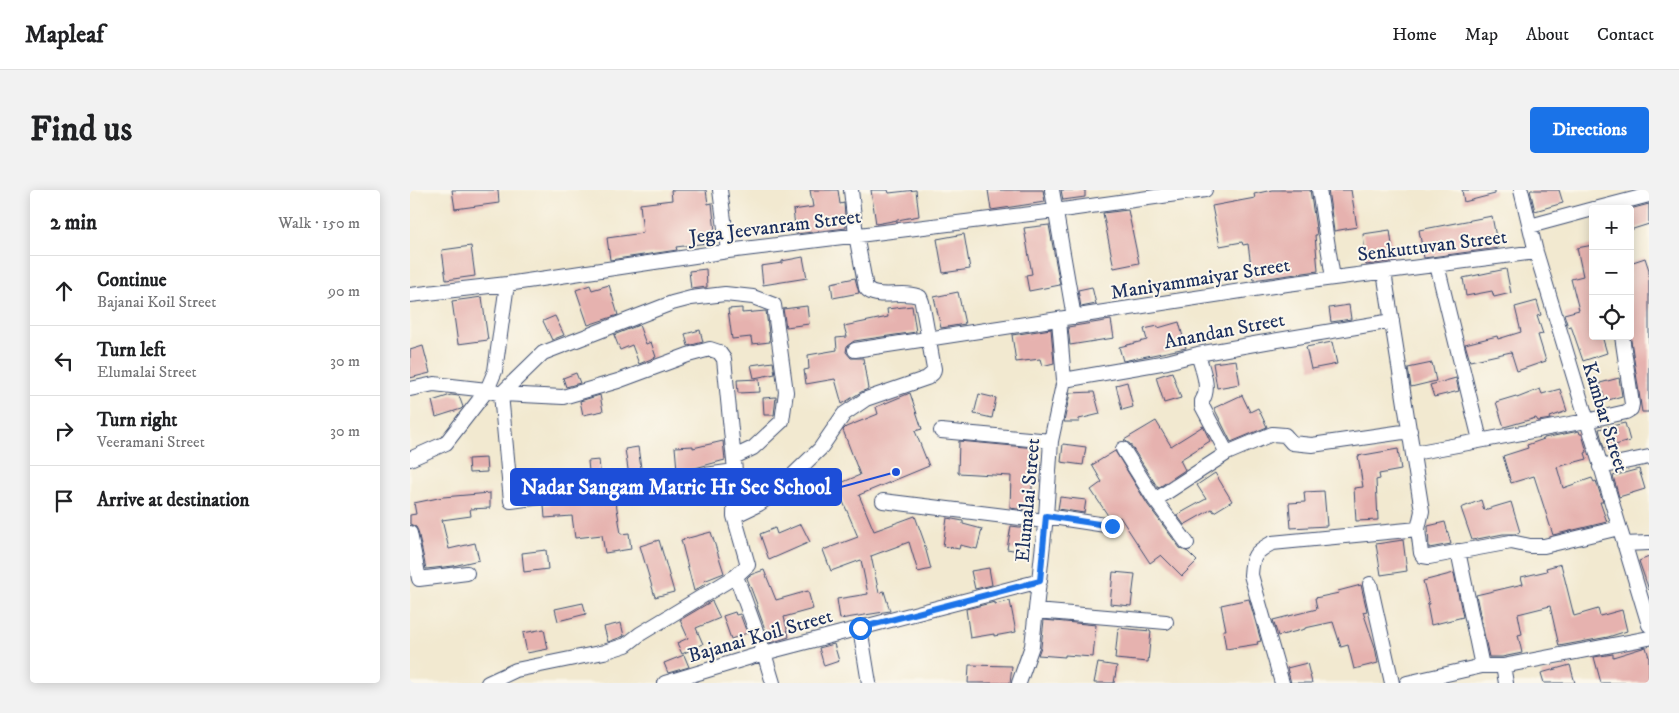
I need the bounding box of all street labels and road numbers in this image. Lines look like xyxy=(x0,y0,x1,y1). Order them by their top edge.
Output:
street label: Jega Jeevanram Street xyxy=(686,205,863,251)
street label: Senkuttuvan Street xyxy=(1356,225,1508,268)
street label: Maniyammaiyar Street xyxy=(1109,253,1292,306)
street label: Anandan Street xyxy=(1162,308,1287,355)
street label: Kambar Street xyxy=(1576,359,1633,476)
street label: Elumalai Street xyxy=(1011,437,1046,563)
street label: Bajanai Koil Street xyxy=(685,604,836,669)

